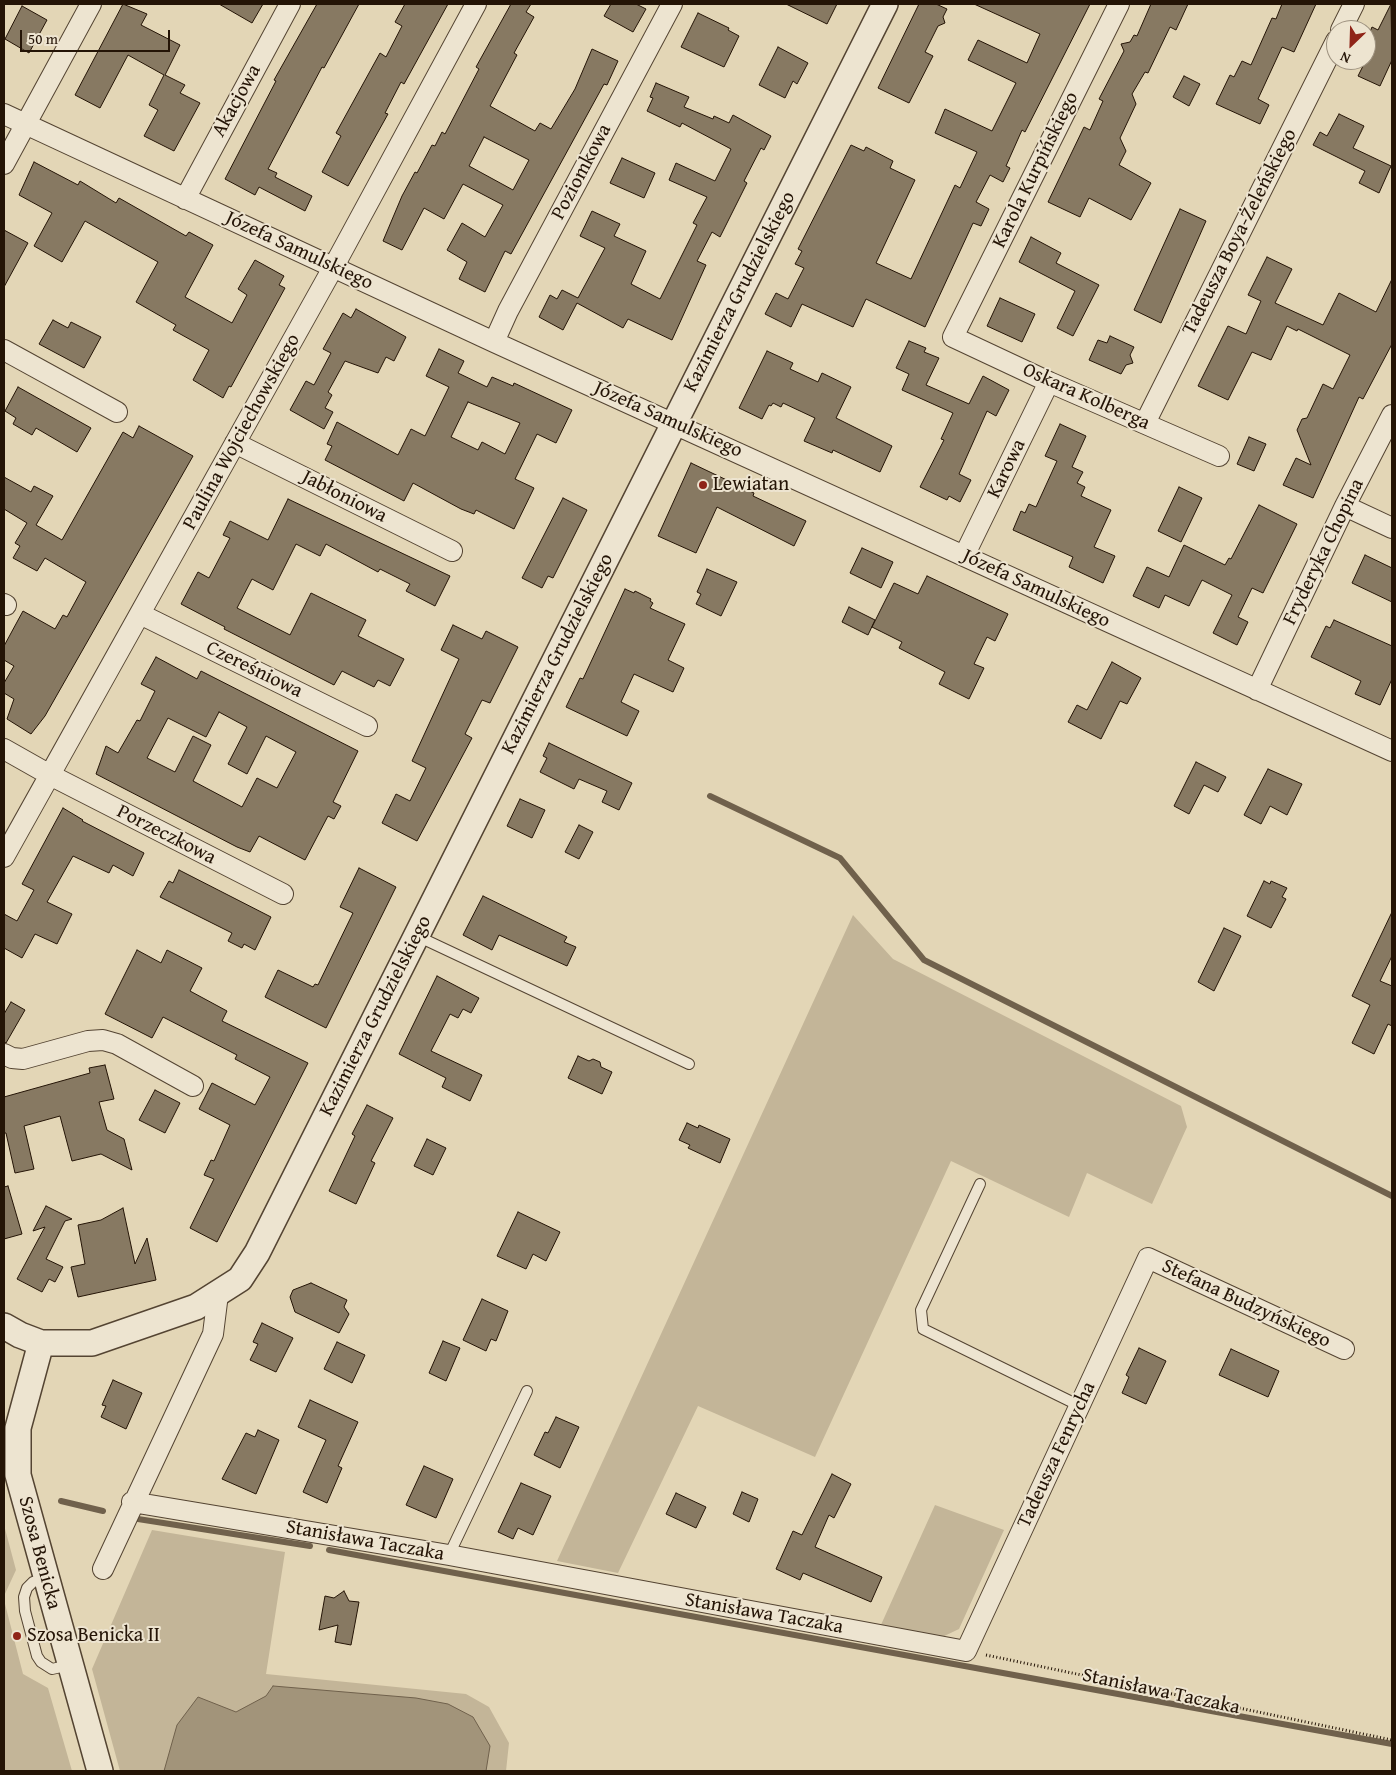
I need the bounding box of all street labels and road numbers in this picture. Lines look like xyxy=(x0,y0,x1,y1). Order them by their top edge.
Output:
street label: Akacjowa xyxy=(207,61,267,141)
street label: Karola Kurpińskiego xyxy=(988,88,1084,252)
street label: Poziomkowa xyxy=(547,120,617,224)
street label: Tadeusza Boya-Żeleńskiego xyxy=(1177,125,1303,339)
street label: Kazimierza Grudzielskiego xyxy=(679,188,801,396)
street label: Józefa Samulskiego xyxy=(221,206,377,296)
street label: Paulina Wojciechowskiego xyxy=(178,330,306,534)
street label: Oskara Kolberga xyxy=(1019,358,1153,436)
street label: Józefa Samulskiego xyxy=(590,376,746,464)
street label: Karowa xyxy=(983,436,1031,502)
street label: Jabłoniowa xyxy=(297,465,391,529)
street label: Fryderyka Chopina xyxy=(1278,475,1370,629)
street label: Józefa Samulskiego xyxy=(958,544,1114,634)
street label: Kazimierza Grudzielskiego xyxy=(497,550,619,758)
street label: Czereśniowa xyxy=(202,636,306,704)
street label: Porzeczkowa xyxy=(112,800,220,870)
street label: Kazimierza Grudzielskiego xyxy=(315,912,437,1120)
street label: Stefana Budzyńskiego xyxy=(1158,1254,1334,1354)
street label: Tadeusza Fenrycha xyxy=(1013,1378,1101,1532)
street label: Szosa Benicka xyxy=(12,1494,66,1612)
street label: Stanisława Taczaka xyxy=(284,1515,446,1567)
street label: Stanisława Taczaka xyxy=(683,1588,845,1640)
street label: Stanisława Taczaka xyxy=(1080,1664,1242,1720)

